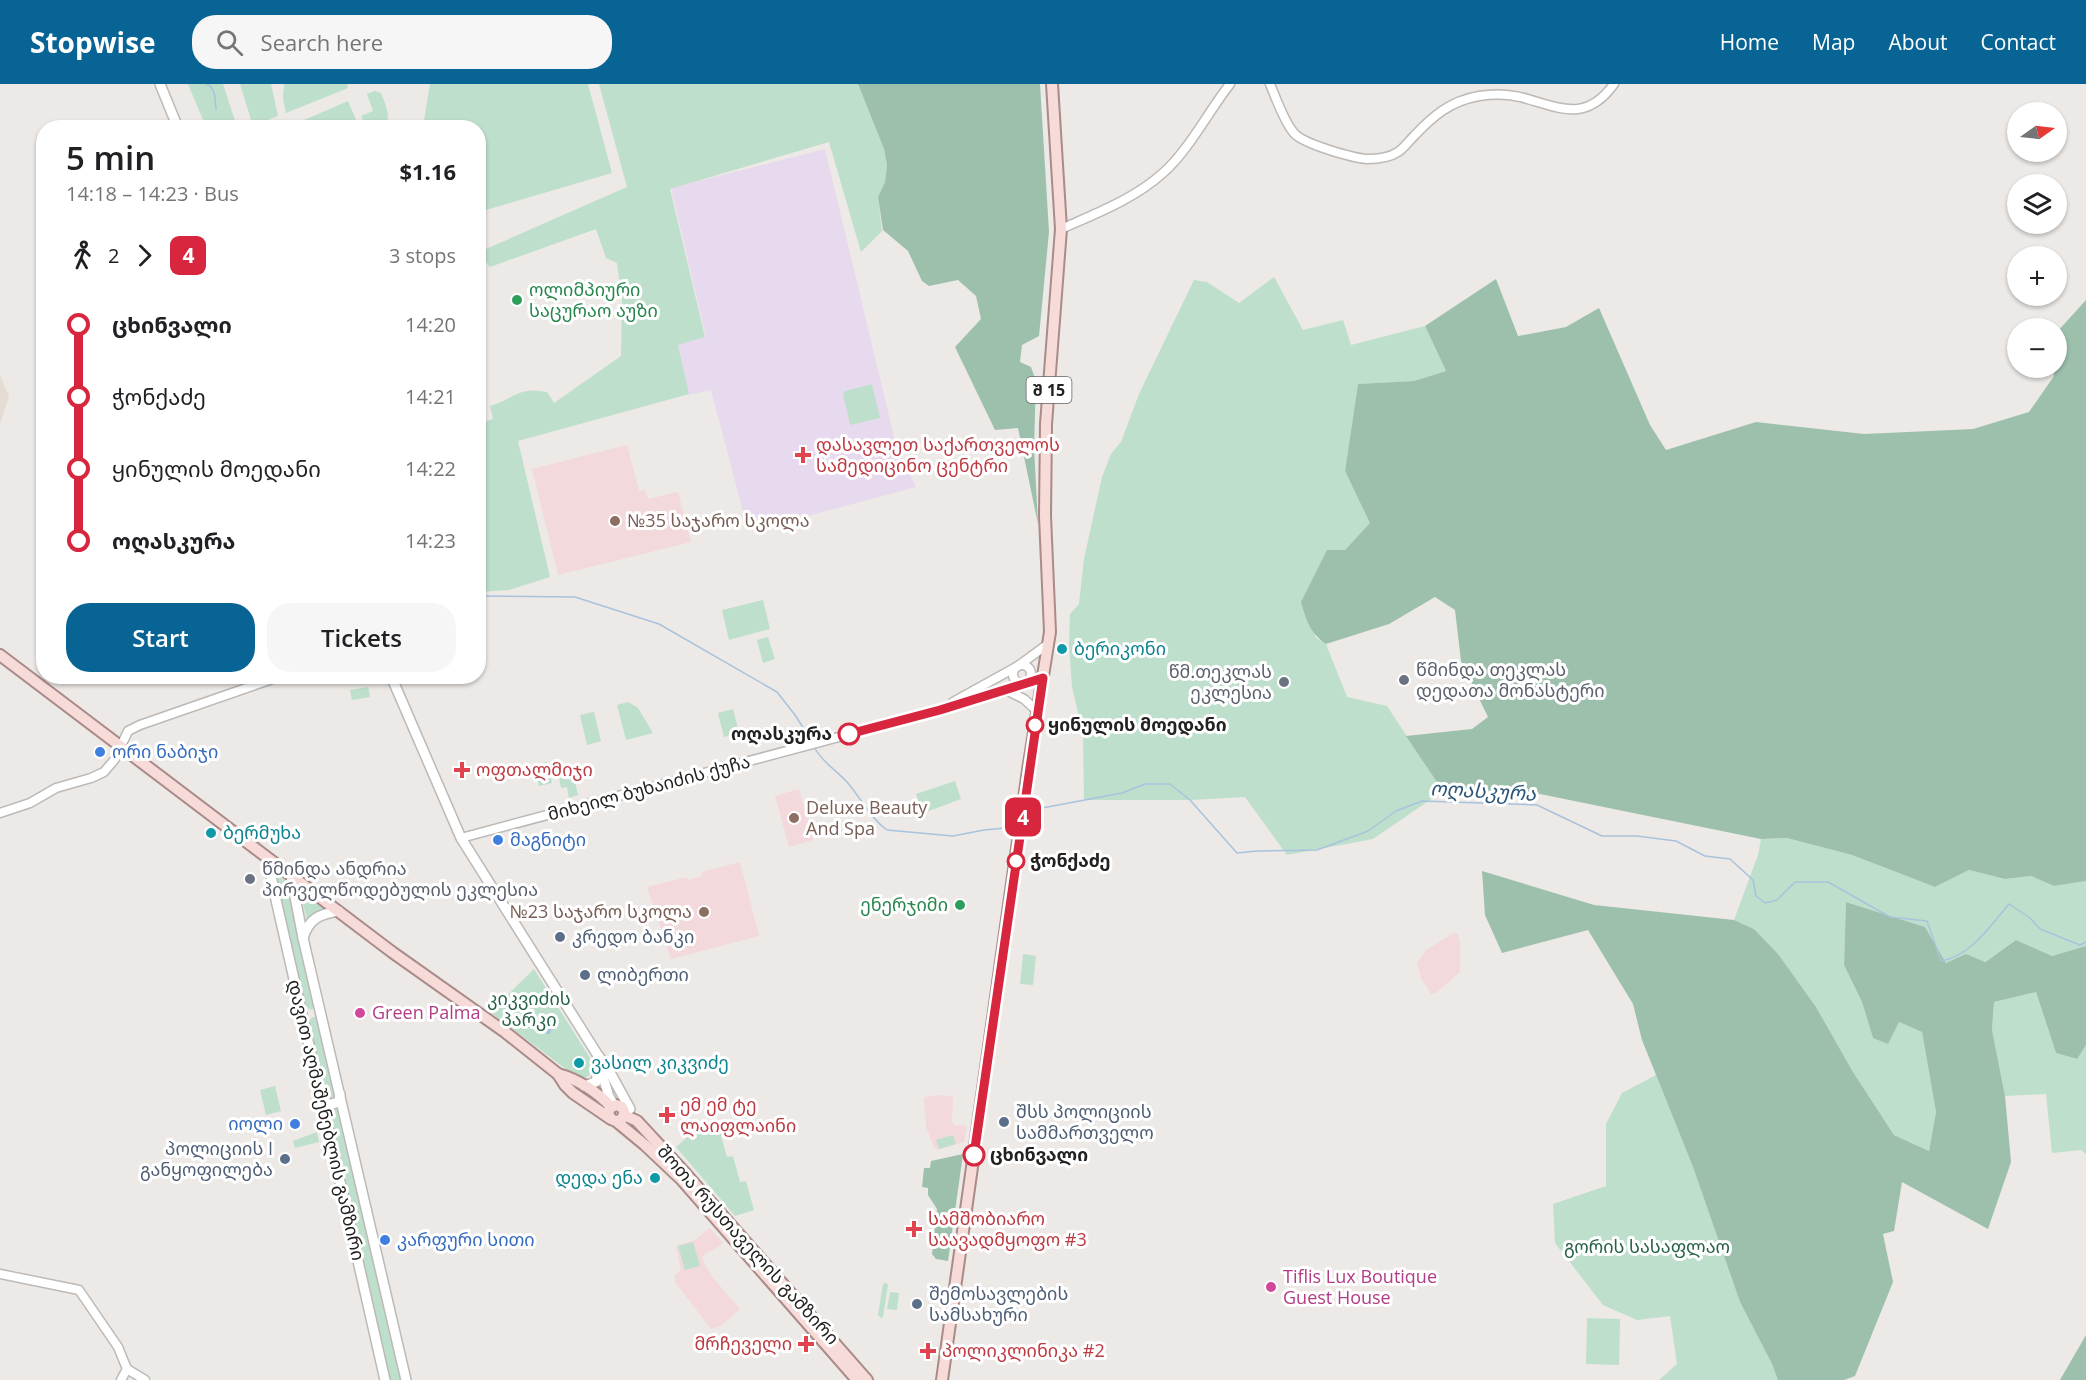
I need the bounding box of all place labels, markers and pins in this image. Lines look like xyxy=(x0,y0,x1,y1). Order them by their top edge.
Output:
place label: ოლიმპიური საცურაო აუზი xyxy=(529,277,658,322)
marker: ოლიმპიური საცურაო აუზი xyxy=(510,293,524,307)
place label: დასავლეთ საქართველოს სამედიცინო ცენტრი xyxy=(816,432,1060,477)
marker: დასავლეთ საქართველოს სამედიცინო ცენტრი xyxy=(794,446,812,464)
place label: №35 საჯარო სკოლა xyxy=(627,508,810,532)
marker: №35 საჯარო სკოლა xyxy=(608,514,622,528)
place label: ბერიკონი xyxy=(1074,636,1166,660)
marker: ბერიკონი xyxy=(1055,642,1069,656)
place label: წმინდა თეკლას დედათა მონასტერი xyxy=(1416,657,1605,702)
place label: წმ.თეკლას ეკლესია xyxy=(1169,659,1272,704)
marker: წმინდა თეკლას დედათა მონასტერი xyxy=(1397,673,1411,687)
marker: წმ.თეკლას ეკლესია xyxy=(1277,675,1291,689)
place label: ყინულის მოედანი xyxy=(1048,712,1227,736)
marker: ყინულის მოედანი xyxy=(1026,716,1044,734)
place label: ოღასკურა xyxy=(731,721,832,745)
marker: ოღასკურა xyxy=(838,723,860,745)
place label: ორი ნაბიჯი xyxy=(112,739,218,763)
marker: ორი ნაბიჯი xyxy=(93,745,107,759)
place label: ოფთალმიჯი xyxy=(476,757,593,781)
marker: ოფთალმიჯი xyxy=(453,761,471,779)
place label: Deluxe Beauty And Spa xyxy=(806,795,928,840)
marker: Deluxe Beauty And Spa xyxy=(787,811,801,825)
place label: ბერმუხა xyxy=(223,820,301,844)
marker: ბერმუხა xyxy=(204,826,218,840)
place label: მაგნიტი xyxy=(510,827,586,851)
marker: მაგნიტი xyxy=(491,833,505,847)
place label: ჭონქაძე xyxy=(1030,848,1111,872)
marker: ჭონქაძე xyxy=(1007,852,1025,870)
place label: წმინდა ანდრია პირველწოდებულის ეკლესია xyxy=(262,856,538,901)
marker: წმინდა ანდრია პირველწოდებულის ეკლესია xyxy=(243,872,257,886)
place label: ენერჯიმი xyxy=(860,892,948,916)
marker: ენერჯიმი xyxy=(953,898,967,912)
place label: №23 საჯარო სკოლა xyxy=(509,899,692,923)
marker: №23 საჯარო სკოლა xyxy=(697,905,711,919)
place label: კრედო ბანკი xyxy=(572,924,694,948)
marker: კრედო ბანკი xyxy=(553,930,567,944)
place label: ლიბერთი xyxy=(597,962,689,986)
marker: ლიბერთი xyxy=(578,968,592,982)
place label: Green Palma xyxy=(372,1000,480,1024)
marker: Green Palma xyxy=(353,1006,367,1020)
place label: ვასილ კიკვიძე xyxy=(591,1050,729,1074)
marker: ვასილ კიკვიძე xyxy=(572,1056,586,1070)
place label: ემ ემ ტე ლაიფლაინი xyxy=(680,1092,796,1137)
place label: შსს პოლიციის სამმართველო xyxy=(1016,1099,1154,1144)
marker: ემ ემ ტე ლაიფლაინი xyxy=(658,1106,676,1124)
place label: იოლი xyxy=(228,1111,283,1135)
marker: შსს პოლიციის სამმართველო xyxy=(997,1115,1011,1129)
marker: იოლი xyxy=(288,1117,302,1131)
place label: პოლიციის I განყოფილება xyxy=(140,1136,273,1181)
place label: ცხინვალი xyxy=(990,1142,1088,1166)
marker: ცხინვალი xyxy=(963,1144,985,1166)
marker: პოლიციის I განყოფილება xyxy=(278,1152,292,1166)
place label: დედა ენა xyxy=(555,1165,643,1189)
marker: დედა ენა xyxy=(648,1171,662,1185)
place label: სამშობიარო საავადმყოფო #3 xyxy=(928,1206,1087,1251)
marker: სამშობიარო საავადმყოფო #3 xyxy=(905,1220,923,1238)
place label: კარფური სითი xyxy=(397,1227,535,1251)
marker: კარფური სითი xyxy=(378,1233,392,1247)
place label: Tiflis Lux Boutique Guest House xyxy=(1283,1264,1437,1309)
marker: Tiflis Lux Boutique Guest House xyxy=(1264,1280,1278,1294)
place label: შემოსავლების სამსახური xyxy=(929,1281,1068,1326)
marker: შემოსავლების სამსახური xyxy=(910,1297,924,1311)
place label: მრჩეველი xyxy=(694,1331,792,1355)
marker: მრჩეველი xyxy=(797,1335,815,1353)
place label: პოლიკლინიკა #2 xyxy=(942,1338,1105,1362)
marker: პოლიკლინიკა #2 xyxy=(919,1342,937,1360)

